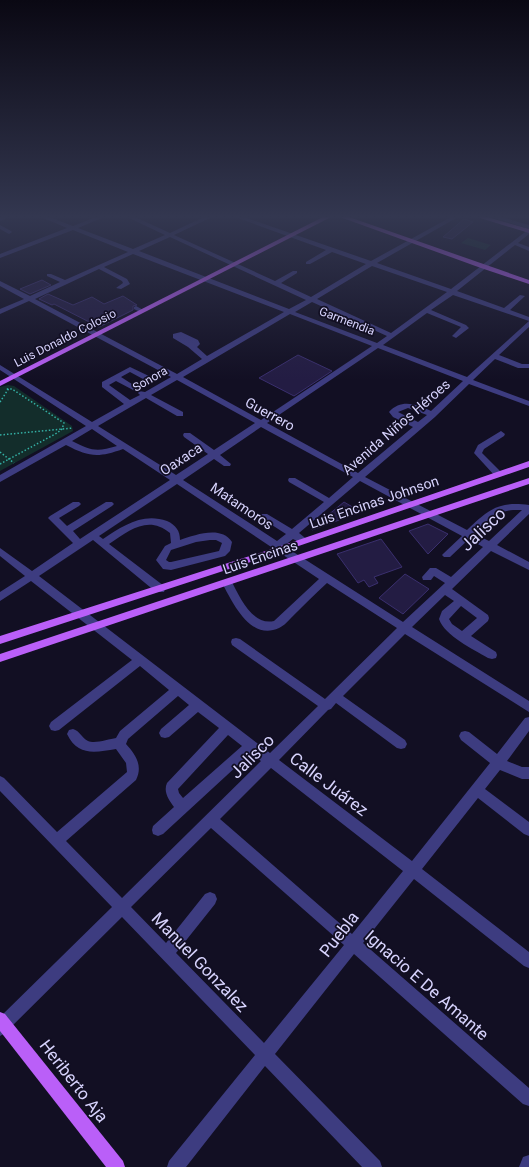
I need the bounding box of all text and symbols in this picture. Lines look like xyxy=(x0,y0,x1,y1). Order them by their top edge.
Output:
street label: Garmendia xyxy=(317,304,377,338)
street label: Luis Donaldo Colosio xyxy=(12,306,119,370)
street label: Sonora xyxy=(130,363,170,395)
street label: Avenida Niños Héroes xyxy=(339,376,453,478)
street label: Guerrero xyxy=(242,394,298,434)
street label: Oaxaca xyxy=(157,440,205,478)
street label: Luis Encinas Johnson xyxy=(307,472,441,532)
street label: Matamoros xyxy=(208,479,276,533)
street label: Jalisco xyxy=(456,503,510,555)
street label: Luis Encinas xyxy=(220,537,300,577)
street label: Jalisco xyxy=(226,730,278,782)
street label: Calle Juárez xyxy=(286,748,372,820)
street label: Puebla xyxy=(315,907,363,961)
street label: Manuel Gonzalez xyxy=(148,908,252,1016)
street label: Ignacio E De Amante xyxy=(361,926,493,1044)
street label: Heriberto Aja xyxy=(35,1036,113,1126)

